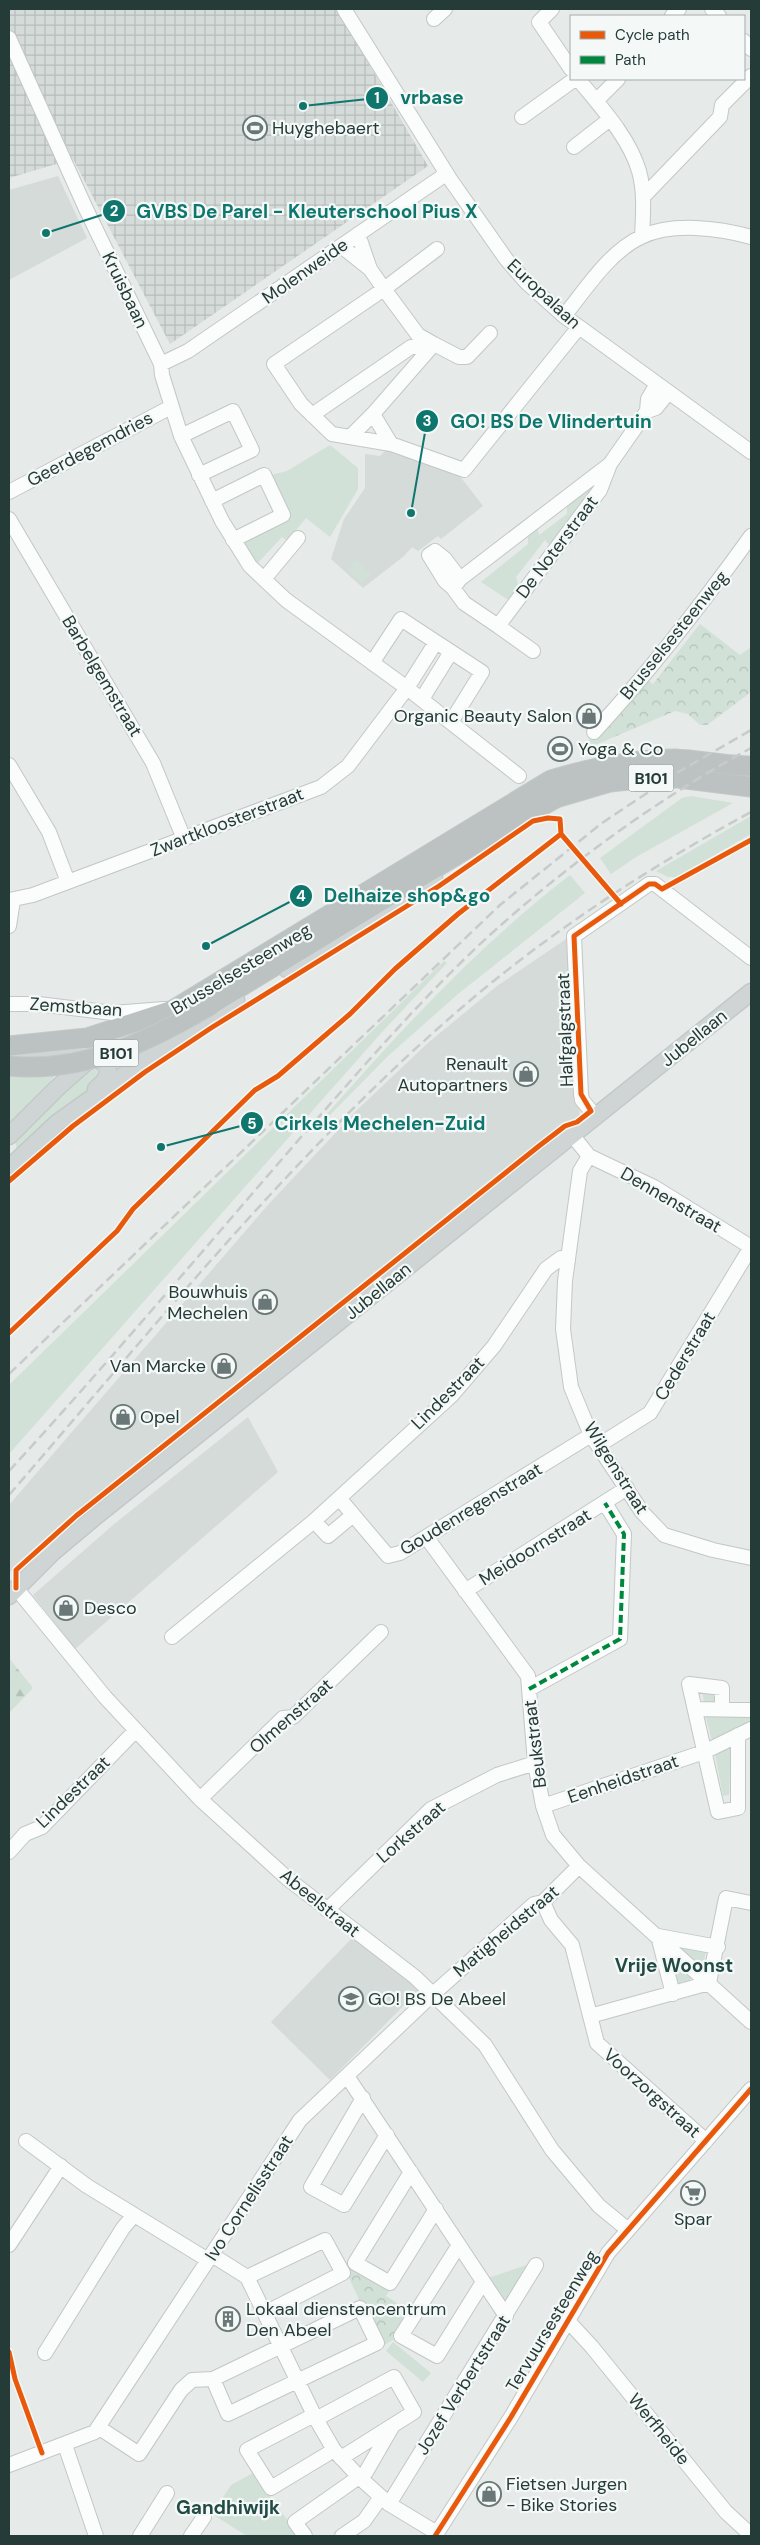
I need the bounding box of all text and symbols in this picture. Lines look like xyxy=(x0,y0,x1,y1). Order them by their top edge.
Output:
legend xyxy=(570,15,745,80)
text: Cycle path xyxy=(615,25,690,45)
text: Path xyxy=(615,50,646,70)
callout: vrbase xyxy=(365,81,473,115)
text: vrbase xyxy=(400,85,464,110)
text: 1 xyxy=(374,88,380,108)
sports icon: Huyghebaert xyxy=(242,115,268,141)
place label: Huyghebaert xyxy=(272,116,380,140)
callout: GVBS De Parel - Kleuterschool Pius X xyxy=(102,194,488,228)
text: GVBS De Parel - Kleuterschool Pius X xyxy=(136,199,478,224)
text: 2 xyxy=(110,201,119,221)
street label: Molenweide xyxy=(257,233,353,309)
street label: Kruisbaan xyxy=(96,248,154,332)
street label: Europalaan xyxy=(502,254,586,334)
callout: GO! BS De Vlindertuin xyxy=(415,404,661,438)
street label: Geerdegemdries xyxy=(23,406,157,492)
text: GO! BS De Vlindertuin xyxy=(450,409,652,434)
text: 3 xyxy=(422,411,432,431)
street label: De Noterstraat xyxy=(511,491,603,603)
street label: Brusselsesteenweg xyxy=(615,566,733,704)
street label: Barbelgemstraat xyxy=(56,611,148,741)
shop icon: Organic Beauty Salon xyxy=(576,703,602,729)
place label: Organic Beauty Salon xyxy=(394,704,572,728)
sports icon: Yoga & Co xyxy=(547,736,573,762)
place label: Yoga & Co xyxy=(578,737,663,761)
road number: B101 xyxy=(628,764,674,791)
street label: Zwartkloosterstraat xyxy=(147,782,307,862)
callout: Delhaize shop&go xyxy=(288,879,500,913)
text: Delhaize shop&go xyxy=(324,883,490,908)
text: 4 xyxy=(296,886,306,906)
street label: Brusselsesteenweg xyxy=(167,918,315,1020)
street label: Halfgalgstraat xyxy=(551,973,579,1087)
street label: Zemstbaan xyxy=(29,992,123,1022)
street label: Jubellaan xyxy=(656,1004,732,1072)
road number: B101 xyxy=(94,1040,138,1066)
place label: Renault Autopartners xyxy=(397,1052,508,1097)
shop icon: Renault Autopartners xyxy=(513,1061,539,1087)
callout: Cirkels Mechelen-Zuid xyxy=(239,1106,495,1140)
text: Cirkels Mechelen-Zuid xyxy=(275,1111,485,1136)
text: 5 xyxy=(247,1114,257,1134)
street label: Dennenstraat xyxy=(616,1161,726,1239)
street label: Jubellaan xyxy=(340,1257,416,1325)
place label: Bouwhuis Mechelen xyxy=(167,1280,248,1325)
shop icon: Bouwhuis Mechelen xyxy=(252,1289,278,1315)
street label: Cederstraat xyxy=(649,1307,721,1405)
street label: Lindestraat xyxy=(406,1351,490,1435)
shop icon: Van Marcke xyxy=(211,1353,237,1379)
place label: Van Marcke xyxy=(110,1354,206,1378)
shop icon: Opel xyxy=(110,1404,136,1430)
place label: Opel xyxy=(140,1405,179,1429)
street label: Wilgenstraat xyxy=(578,1417,654,1519)
street label: Goudenregenstraat xyxy=(395,1457,547,1561)
street label: Meidoornstraat xyxy=(474,1503,596,1591)
shop icon: Desco xyxy=(53,1595,79,1621)
place label: Desco xyxy=(84,1596,137,1620)
street label: Olmenstraat xyxy=(244,1673,338,1759)
street label: Beukstraat xyxy=(518,1699,552,1789)
street label: Eenheidstraat xyxy=(564,1749,682,1809)
street label: Lindestraat xyxy=(31,1751,115,1833)
street label: Lorkstraat xyxy=(372,1795,450,1869)
street label: Abeelstraat xyxy=(275,1863,365,1943)
street label: Matigheidstraat xyxy=(448,1880,564,1982)
district label: Vrije Woonst xyxy=(615,1953,733,1978)
school or university icon: GO! BS De Abeel xyxy=(338,1986,364,2012)
place label: GO! BS De Abeel xyxy=(368,1987,506,2011)
street label: Voorzorgstraat xyxy=(598,2043,706,2143)
street label: Ivo Cornelisstraat xyxy=(199,2130,299,2266)
supermarket icon: Spar xyxy=(680,2180,706,2206)
place label: Spar xyxy=(674,2207,712,2231)
street label: Tervuursesteenweg xyxy=(500,2246,604,2396)
place label: Lokaal dienstencentrum Den Abeel xyxy=(246,2297,446,2342)
building icon: Lokaal dienstencentrum Den Abeel xyxy=(215,2306,241,2332)
street label: Jozef Verbertstraat xyxy=(410,2310,516,2460)
street label: Werfheide xyxy=(623,2388,695,2470)
place label: Fietsen Jurgen - Bike Stories xyxy=(506,2472,627,2517)
shop icon: Fietsen Jurgen - Bike Stories xyxy=(476,2481,502,2507)
district label: Gandhiwijk xyxy=(176,2495,280,2520)

